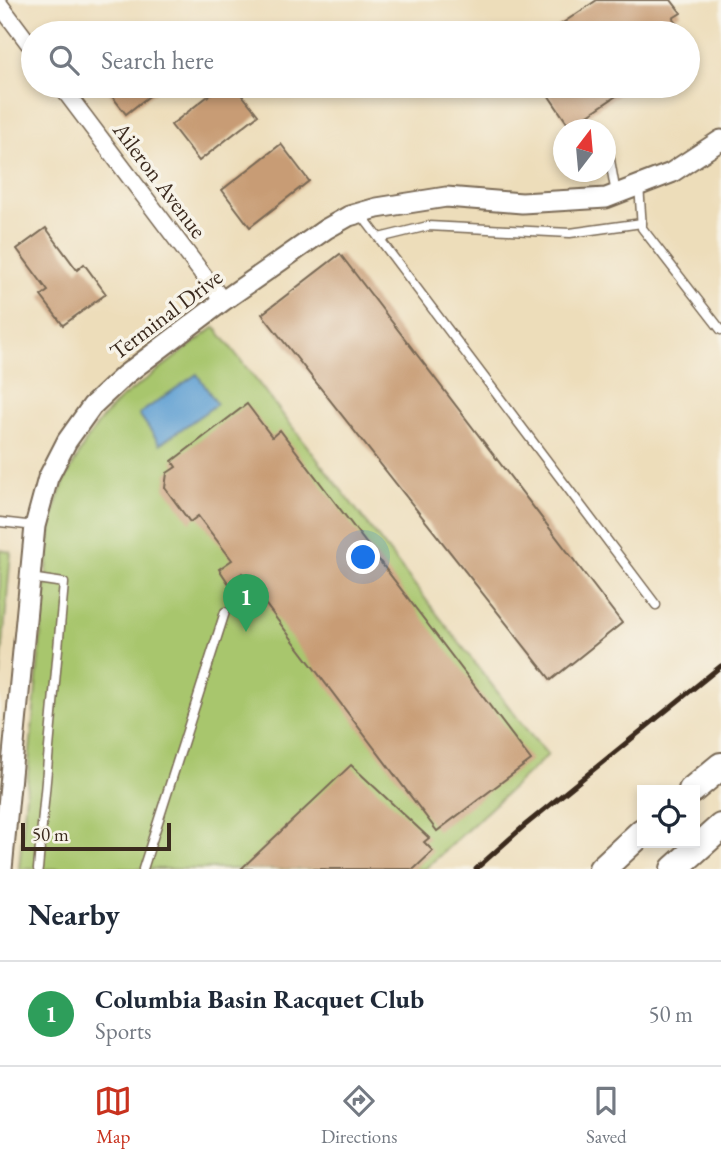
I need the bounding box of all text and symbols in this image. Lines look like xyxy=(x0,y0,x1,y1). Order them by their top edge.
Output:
search box xyxy=(21,21,700,98)
icon: search xyxy=(45,41,83,79)
text: Search here xyxy=(101,43,214,77)
street label: Aileron Avenue xyxy=(106,115,213,244)
north arrow xyxy=(553,119,616,182)
street label: Terminal Drive xyxy=(104,262,228,366)
your location xyxy=(346,540,380,574)
pin: 1 xyxy=(223,574,269,632)
map controls xyxy=(637,785,700,848)
button: locate xyxy=(637,785,700,848)
scale bar xyxy=(21,820,172,852)
text: 50 m xyxy=(32,822,69,847)
text: Nearby xyxy=(28,895,120,934)
text: Columbia Basin Racquet Club xyxy=(95,982,424,1016)
text: 1 xyxy=(45,999,57,1029)
text: 50 m xyxy=(648,999,693,1029)
text: Sports xyxy=(95,1016,151,1046)
tab: Map xyxy=(94,1082,132,1149)
tab: Directions xyxy=(321,1082,397,1149)
tab: Saved xyxy=(586,1082,627,1149)

